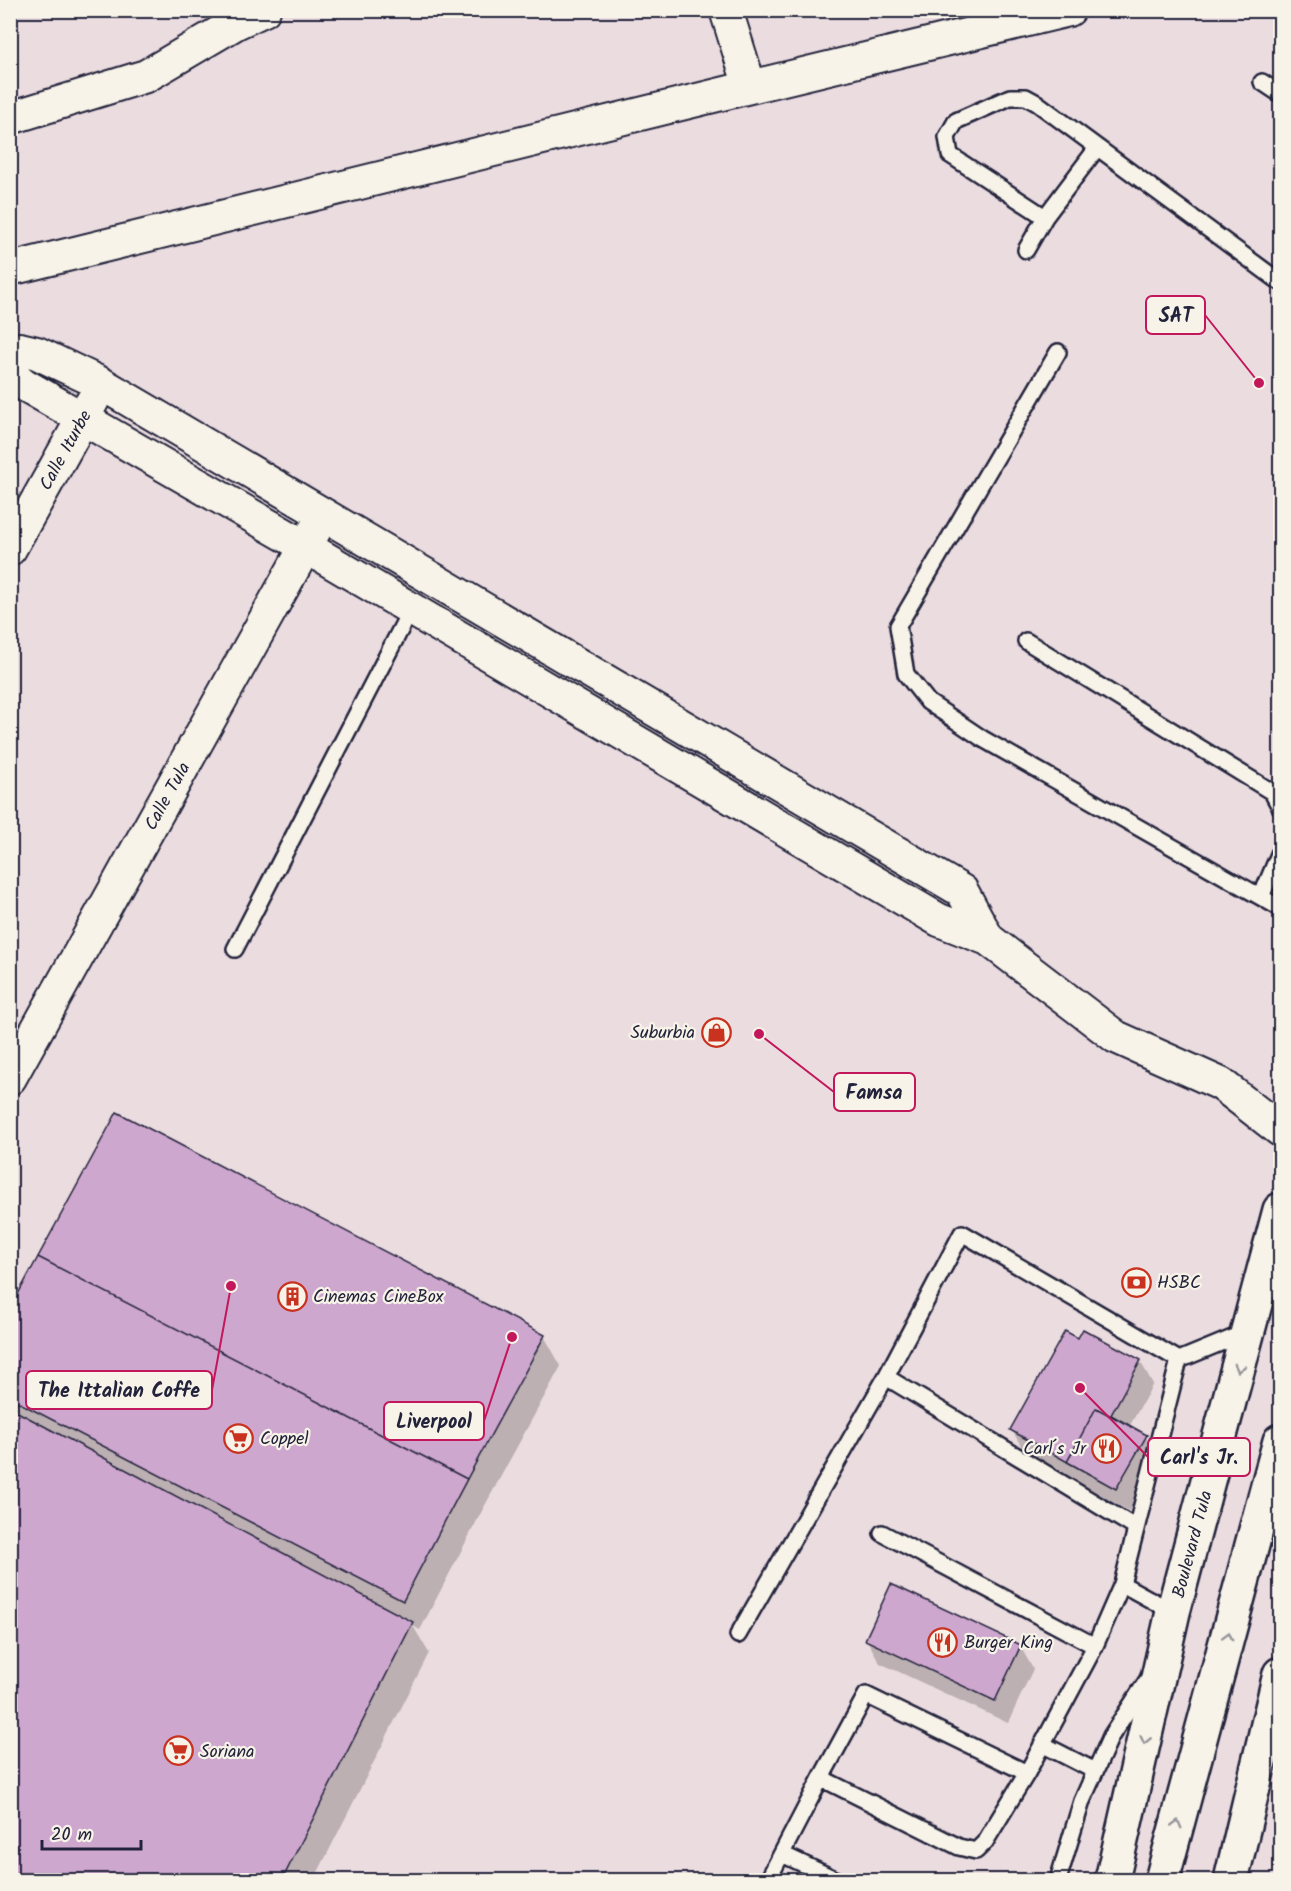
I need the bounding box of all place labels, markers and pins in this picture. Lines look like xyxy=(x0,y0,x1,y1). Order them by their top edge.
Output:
callout: SAT xyxy=(1146,296,1205,334)
shop icon: Suburbia xyxy=(700,1016,732,1048)
place label: Suburbia xyxy=(631,1019,695,1048)
callout: Famsa xyxy=(834,1073,915,1111)
bank icon: HSBC xyxy=(1120,1266,1152,1298)
place label: HSBC xyxy=(1157,1269,1201,1298)
building icon: Cinemas CineBox xyxy=(276,1280,308,1312)
place label: Cinemas CineBox xyxy=(313,1283,444,1312)
callout: The Ittalian Coffe xyxy=(26,1371,212,1409)
callout: Liverpool xyxy=(384,1402,484,1440)
supermarket icon: Coppel xyxy=(223,1422,255,1454)
place label: Coppel xyxy=(260,1425,309,1454)
restaurant icon: Carl´s Jr xyxy=(1091,1432,1123,1464)
place label: Carl´s Jr xyxy=(1023,1435,1087,1464)
callout: Carl's Jr. xyxy=(1148,1438,1250,1476)
restaurant icon: Burger King xyxy=(927,1626,959,1658)
place label: Burger King xyxy=(964,1629,1053,1658)
supermarket icon: Soriana xyxy=(163,1735,195,1767)
place label: Soriana xyxy=(200,1738,254,1767)

